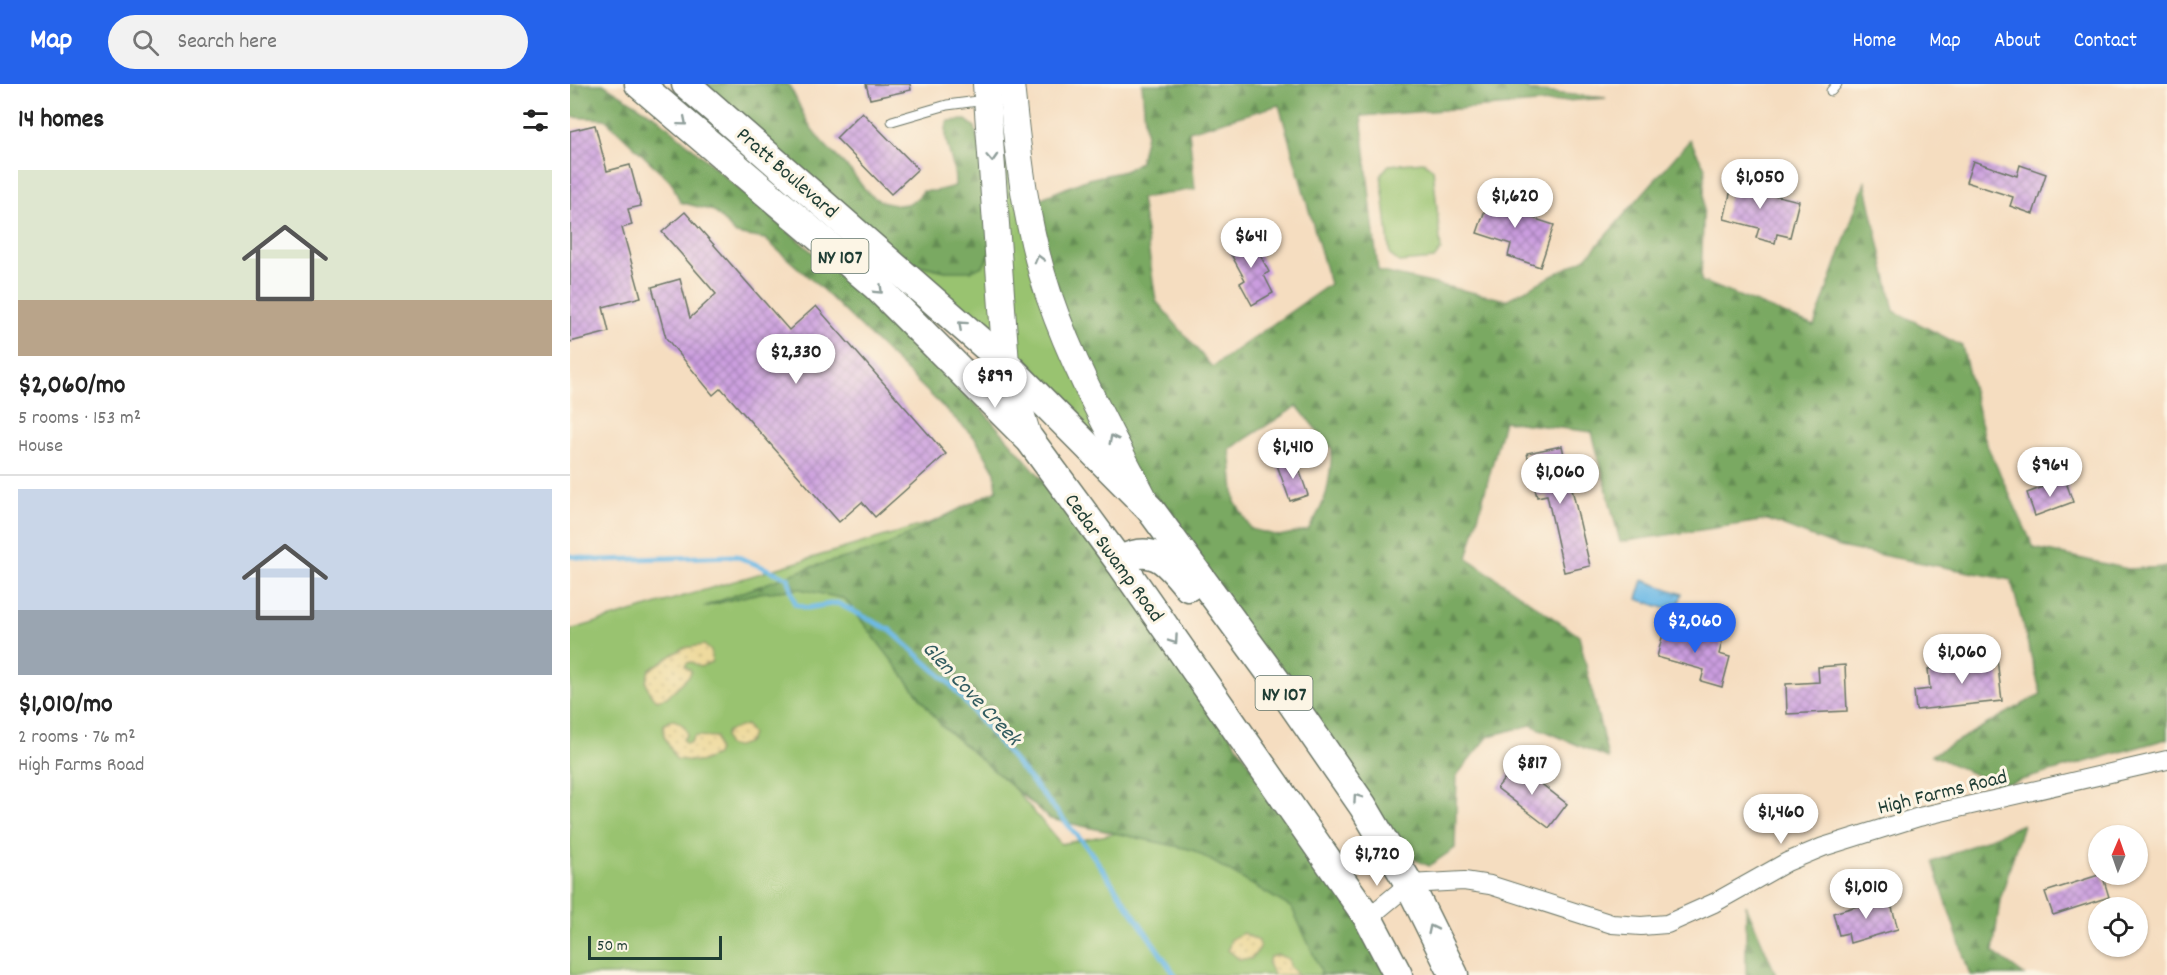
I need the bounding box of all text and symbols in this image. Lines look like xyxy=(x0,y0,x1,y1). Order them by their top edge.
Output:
search box xyxy=(108,15,528,69)
text: Map xyxy=(30,22,72,62)
icon: search xyxy=(129,26,162,59)
text: Search here xyxy=(177,27,277,58)
text: Home xyxy=(1852,27,1896,57)
text: Map xyxy=(1929,27,1961,57)
text: About xyxy=(1994,27,2041,57)
text: Contact xyxy=(2074,27,2137,57)
text: 14 homes xyxy=(18,102,104,139)
icon: filters xyxy=(519,104,552,137)
one-way arrow xyxy=(676,115,687,126)
street label: Pratt Boulevard xyxy=(729,122,844,227)
one-way arrow xyxy=(985,153,998,162)
pin: $1,050 xyxy=(1711,159,1809,210)
text: $1,050 xyxy=(1735,164,1785,192)
pin: $1,620 xyxy=(1466,178,1564,229)
text: $1,620 xyxy=(1491,183,1539,211)
icon: home xyxy=(231,209,339,317)
pin: $641 xyxy=(1215,218,1287,269)
text: $641 xyxy=(1235,223,1267,251)
road number: NY 107 xyxy=(812,239,868,273)
one-way arrow xyxy=(1034,254,1047,264)
one-way arrow xyxy=(873,283,883,294)
one-way arrow xyxy=(958,321,969,332)
pin: $2,330 xyxy=(747,334,845,385)
text: $2,330 xyxy=(770,339,822,367)
pin: $899 xyxy=(959,358,1031,409)
text: $899 xyxy=(977,363,1013,391)
text: $2,060/mo xyxy=(18,368,125,405)
text: 5 rooms · 153 m² xyxy=(18,405,141,433)
pin: $1,410 xyxy=(1244,429,1342,480)
text: House xyxy=(18,433,63,461)
one-way arrow xyxy=(1109,434,1120,445)
text: $1,410 xyxy=(1272,434,1314,462)
pin: $964 xyxy=(2014,447,2086,498)
text: $964 xyxy=(2031,452,2069,480)
pin: $1,060 xyxy=(1511,454,1609,505)
text: $1,060 xyxy=(1535,459,1585,487)
street label: Cedar Swamp Road xyxy=(1056,488,1170,629)
icon: home xyxy=(231,528,339,636)
pin: $2,060 xyxy=(1646,603,1744,654)
text: $2,060 xyxy=(1668,608,1722,636)
one-way arrow xyxy=(1167,634,1178,645)
pin: $1,060 xyxy=(1913,634,2011,685)
water label: Glen Cove Creek xyxy=(914,635,1029,755)
text: $1,060 xyxy=(1937,639,1987,667)
road number: NY 107 xyxy=(1256,676,1312,710)
text: $1,010/mo xyxy=(18,687,113,724)
text: 2 rooms · 76 m² xyxy=(18,724,136,752)
pin: $817 xyxy=(1496,745,1568,796)
text: $817 xyxy=(1517,750,1547,778)
text: High Farms Road xyxy=(18,752,144,780)
street label: High Farms Road xyxy=(1875,763,2011,825)
one-way arrow xyxy=(1353,793,1364,804)
pin: $1,460 xyxy=(1732,794,1830,845)
text: $1,460 xyxy=(1757,799,1805,827)
north arrow xyxy=(2088,825,2148,885)
map controls xyxy=(2088,825,2148,957)
pin: $1,720 xyxy=(1328,836,1426,887)
text: $1,720 xyxy=(1354,841,1400,869)
pin: $1,010 xyxy=(1817,869,1915,920)
text: $1,010 xyxy=(1844,874,1888,902)
button: locate xyxy=(2088,897,2148,957)
one-way arrow xyxy=(1428,925,1439,936)
scale bar xyxy=(588,933,722,960)
text: 50 m xyxy=(597,935,628,958)

